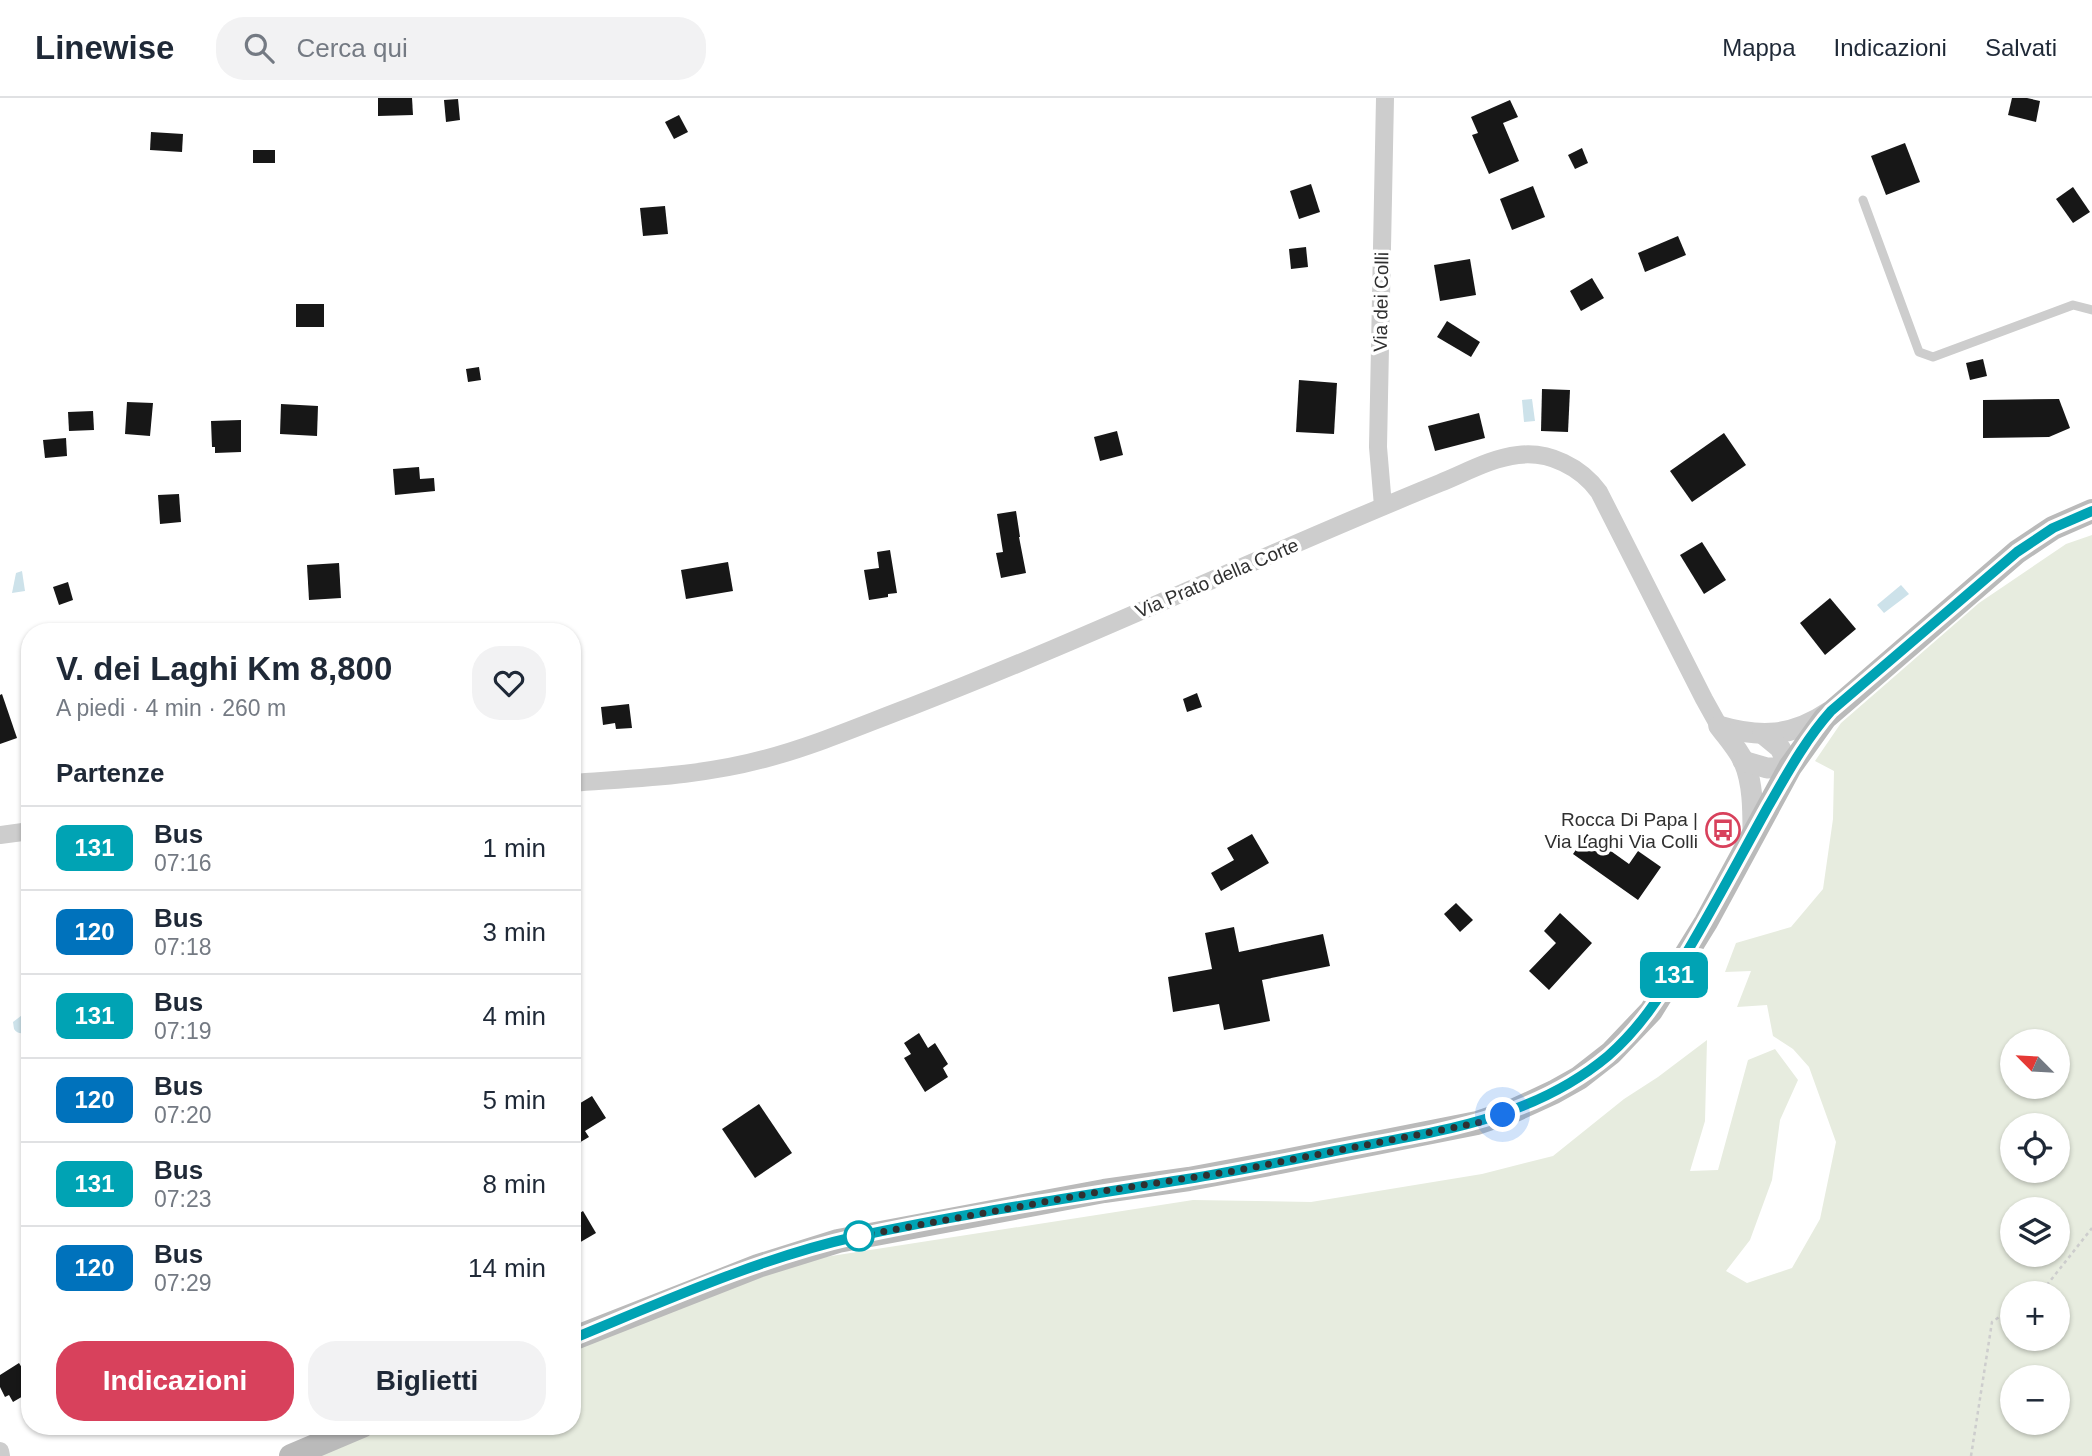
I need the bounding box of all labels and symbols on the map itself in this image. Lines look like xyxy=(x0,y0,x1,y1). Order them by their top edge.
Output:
street label: Via dei Colli xyxy=(1370,252,1392,352)
street label: Via Prato della Corte xyxy=(1132,534,1302,622)
place label: Rocca Di Papa | Via Laghi Via Colli xyxy=(1544,809,1698,852)
bus stop icon: Rocca Di Papa | Via Laghi Via Colli xyxy=(1704,811,1742,849)
line badge: 131 xyxy=(1634,952,1714,998)
north arrow xyxy=(2000,1029,2070,1099)
your location xyxy=(1485,1097,1520,1132)
unlabelled marker xyxy=(844,1221,874,1251)

